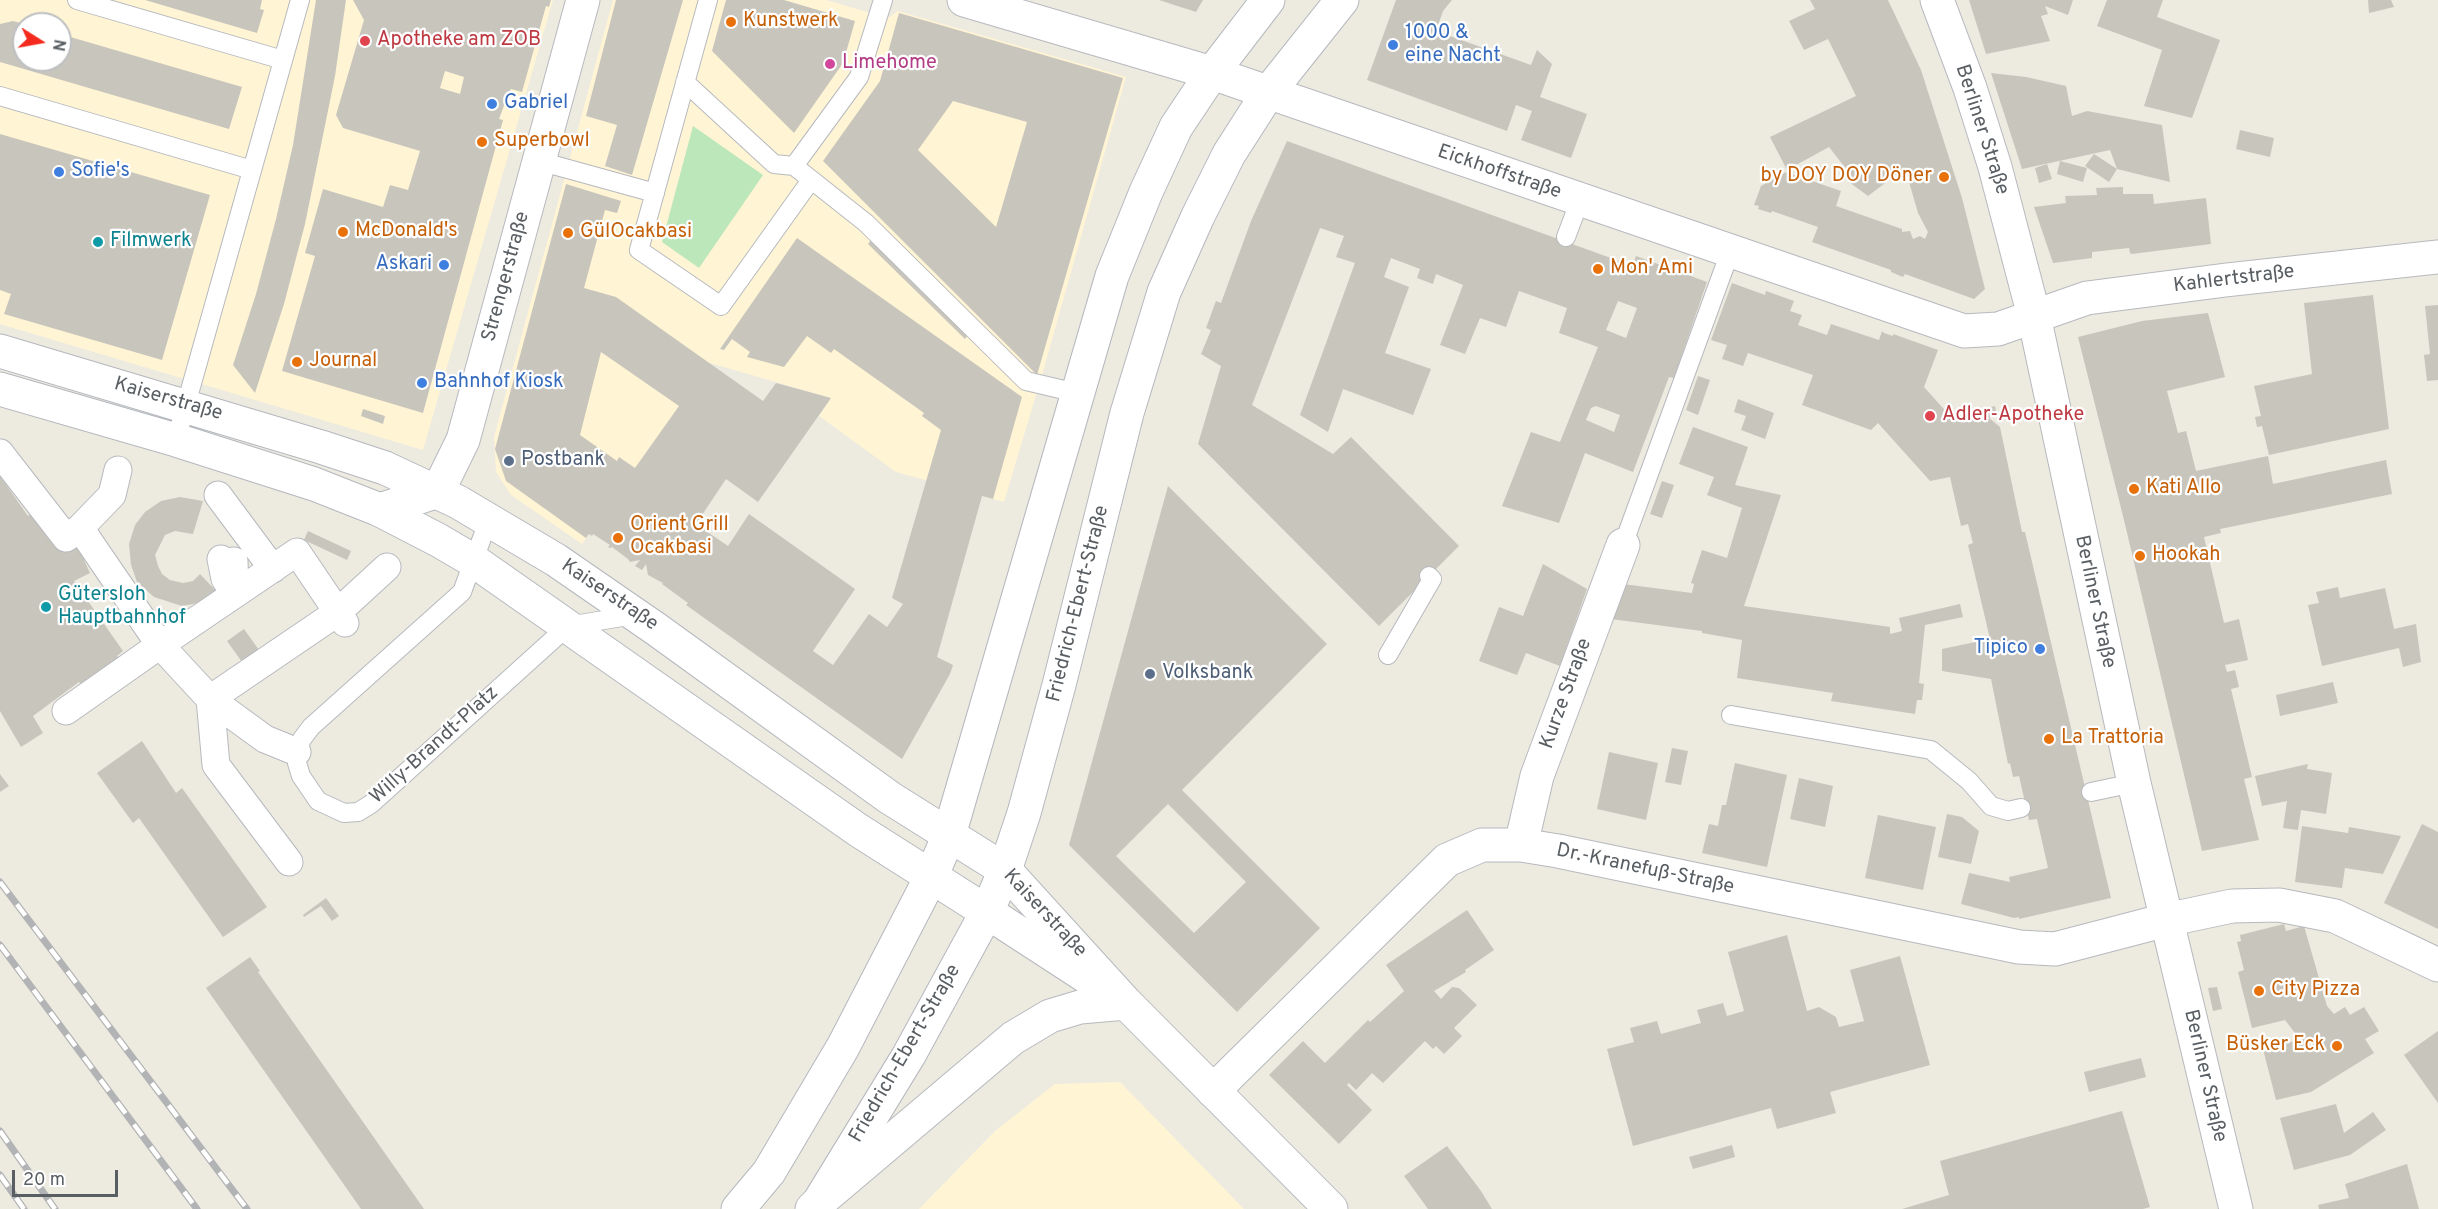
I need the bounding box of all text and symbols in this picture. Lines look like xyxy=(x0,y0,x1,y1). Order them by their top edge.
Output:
place label: Kunstwerk xyxy=(743,10,838,34)
north arrow xyxy=(12,12,72,72)
marker: Kunstwerk xyxy=(724,15,738,29)
place label: 1000 & eine Nacht xyxy=(1405,22,1501,69)
place label: Apotheke am ZOB xyxy=(377,29,541,53)
marker: Apotheke am ZOB xyxy=(358,34,372,48)
text: N xyxy=(47,38,69,53)
marker: 1000 & eine Nacht xyxy=(1386,38,1400,52)
place label: Limehome xyxy=(842,52,937,76)
marker: Limehome xyxy=(823,57,837,71)
street label: Berliner Straße xyxy=(1949,62,2013,198)
place label: Gabriel xyxy=(504,92,568,116)
marker: Gabriel xyxy=(485,97,499,111)
place label: Superbowl xyxy=(494,130,590,154)
marker: Superbowl xyxy=(475,135,489,149)
street label: Eickhoffstraße xyxy=(1434,141,1564,205)
place label: Sofie's xyxy=(71,160,130,184)
marker: Sofie's xyxy=(52,165,66,179)
place label: by DOY DOY Döner xyxy=(1761,165,1932,189)
marker: by DOY DOY Döner xyxy=(1937,170,1951,184)
street label: Strengerstraße xyxy=(478,209,536,345)
place label: McDonald's xyxy=(355,220,458,244)
place label: GülOcakbasi xyxy=(580,221,692,245)
marker: McDonald's xyxy=(336,225,350,239)
marker: GülOcakbasi xyxy=(561,226,575,240)
place label: Filmwerk xyxy=(110,230,192,254)
marker: Filmwerk xyxy=(91,235,105,249)
place label: Askari xyxy=(375,253,432,277)
place label: Mon' Ami xyxy=(1610,257,1693,281)
marker: Askari xyxy=(437,258,451,272)
street label: Kahlertstraße xyxy=(2172,261,2296,299)
marker: Mon' Ami xyxy=(1591,262,1605,276)
place label: Journal xyxy=(309,350,377,374)
marker: Journal xyxy=(290,355,304,369)
place label: Bahnhof Kiosk xyxy=(434,371,564,395)
street label: Kaiserstraße xyxy=(111,373,225,427)
marker: Bahnhof Kiosk xyxy=(415,376,429,390)
place label: Adler-Apotheke xyxy=(1942,404,2084,428)
marker: Adler-Apotheke xyxy=(1923,409,1937,423)
place label: Postbank xyxy=(521,449,605,473)
marker: Postbank xyxy=(502,454,516,468)
place label: Kati Allo xyxy=(2146,477,2221,501)
marker: Kati Allo xyxy=(2127,482,2141,496)
street label: Friedrich-Ebert-Straße xyxy=(1043,503,1115,705)
place label: Orient Grill Ocakbasi xyxy=(630,514,729,561)
marker: Orient Grill Ocakbasi xyxy=(611,531,625,545)
street label: Berliner Straße xyxy=(2068,533,2120,671)
place label: Hookah xyxy=(2152,544,2221,568)
marker: Hookah xyxy=(2133,549,2147,563)
street label: Kaiserstraße xyxy=(556,555,662,637)
place label: Gütersloh Hauptbahnhof xyxy=(58,584,186,631)
marker: Gütersloh Hauptbahnhof xyxy=(39,600,53,614)
street label: Kurze Straße xyxy=(1536,636,1598,752)
place label: Tipico xyxy=(1974,637,2028,661)
marker: Tipico xyxy=(2033,642,2047,656)
place label: Volksbank xyxy=(1162,662,1253,686)
marker: Volksbank xyxy=(1143,667,1157,681)
street label: Willy-Brandt-Platz xyxy=(366,682,504,810)
place label: La Trattoria xyxy=(2061,727,2164,751)
marker: La Trattoria xyxy=(2042,732,2056,746)
street label: Dr.-Kranefuß-Straße xyxy=(1554,839,1736,901)
street label: Kaiserstraße xyxy=(997,865,1091,963)
street label: Friedrich-Ebert-Straße xyxy=(845,961,967,1147)
place label: City Pizza xyxy=(2271,979,2360,1003)
marker: City Pizza xyxy=(2252,984,2266,998)
street label: Berliner Straße xyxy=(2177,1007,2231,1145)
place label: Büsker Eck xyxy=(2226,1034,2325,1058)
marker: Büsker Eck xyxy=(2330,1039,2344,1053)
scale bar xyxy=(15,1158,122,1196)
text: 20 m xyxy=(23,1169,65,1192)

